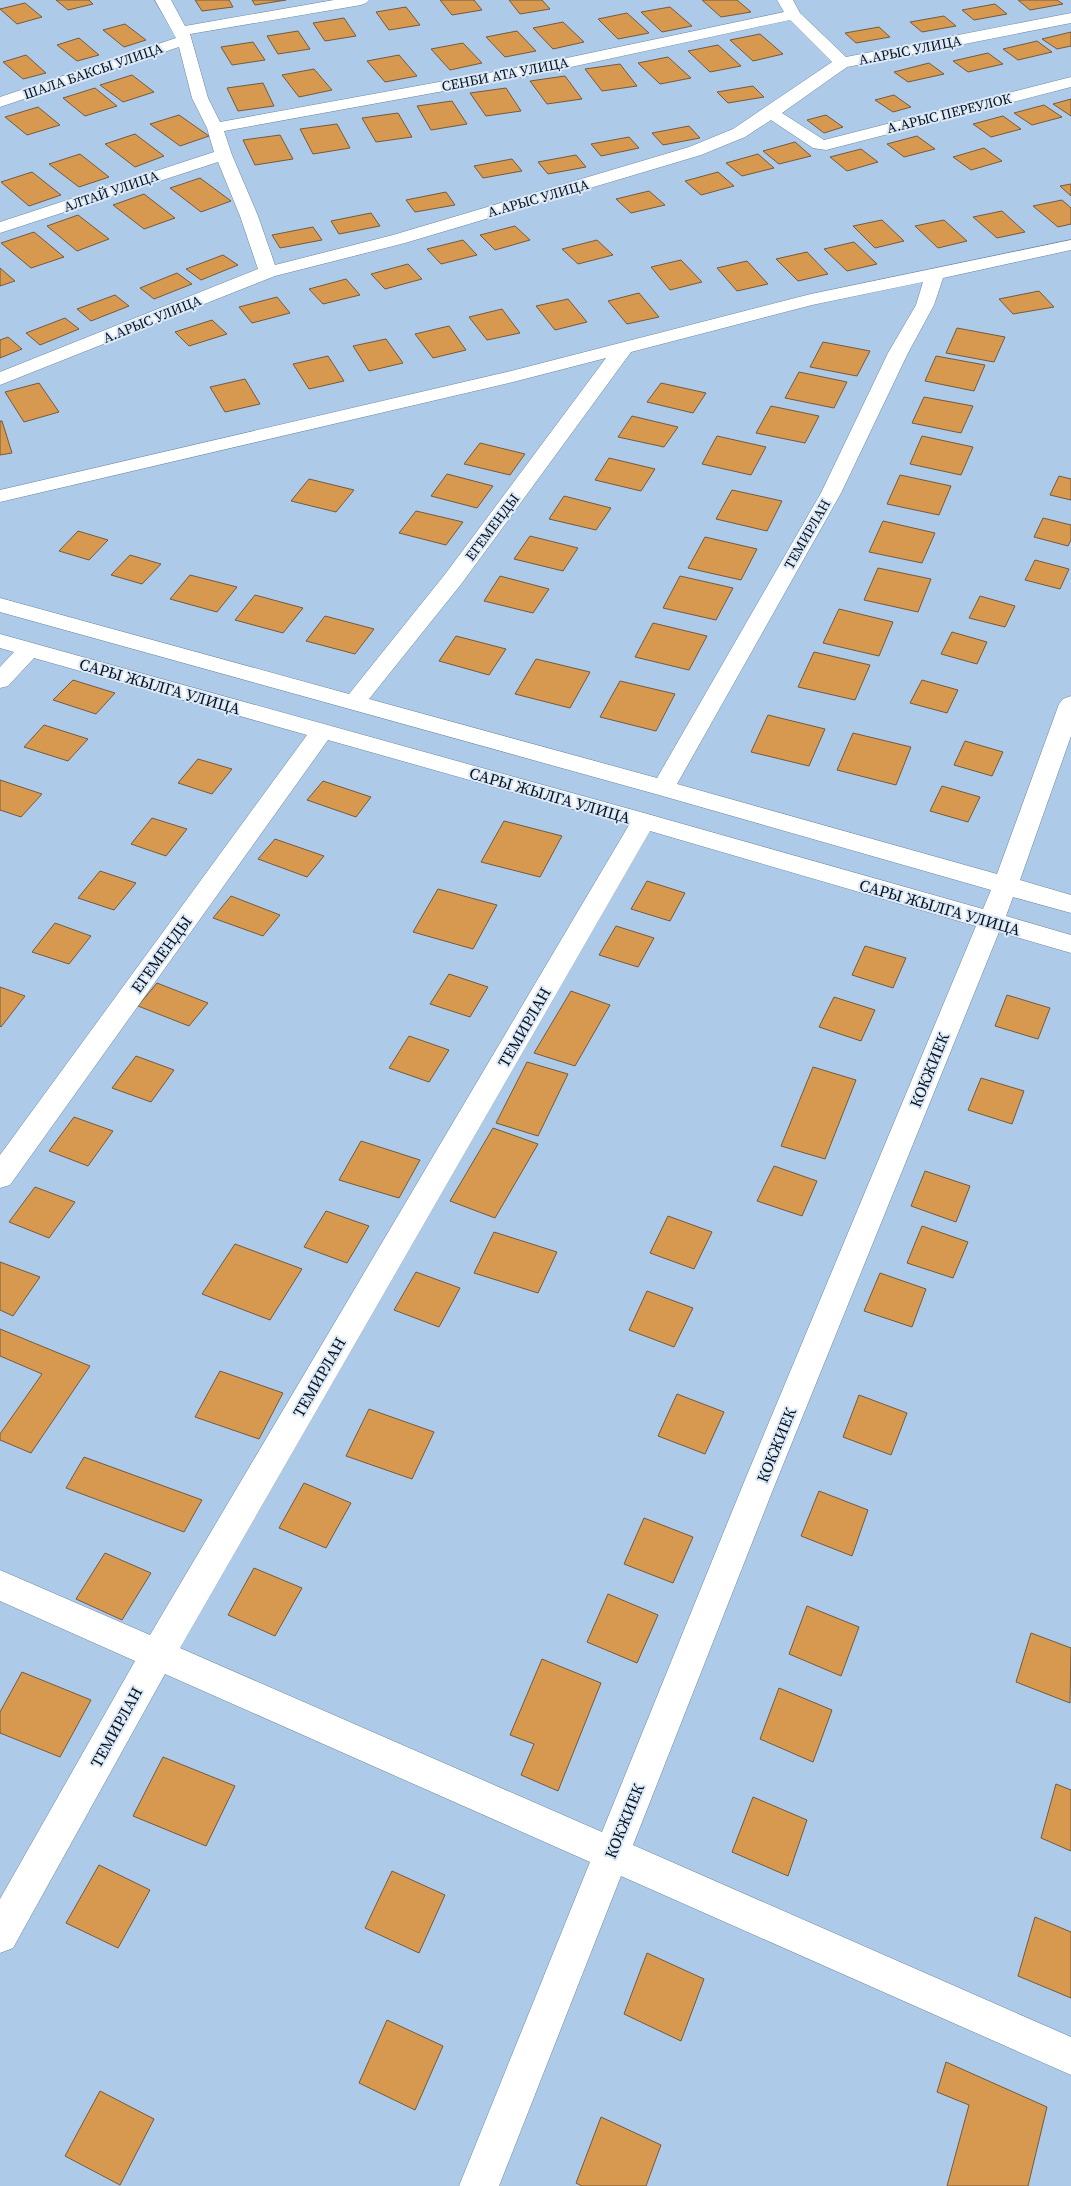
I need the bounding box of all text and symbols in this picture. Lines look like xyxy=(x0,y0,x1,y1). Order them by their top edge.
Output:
street label: А.АРЫС УЛИЦА xyxy=(857,30,964,70)
street label: ШАЛА БАКСЫ УЛИЦА xyxy=(21,38,166,104)
street label: СЕНБИ АТА УЛИЦА xyxy=(440,52,571,96)
street label: А.АРЫС ПЕРЕУЛОК xyxy=(885,88,1014,138)
street label: АЛТАЙ УЛИЦА xyxy=(61,165,162,217)
street label: А.АРЫС УЛИЦА xyxy=(485,174,592,222)
street label: А.АРЫС УЛИЦА xyxy=(100,290,205,348)
street label: ЕГЕМЕНДЫ xyxy=(460,489,524,565)
street label: ТЕМИРЛАН xyxy=(779,495,835,573)
street label: САРЫ ЖЫЛГА УЛИЦА xyxy=(77,652,244,720)
street label: САРЫ ЖЫЛГА УЛИЦА xyxy=(467,761,634,829)
street label: САРЫ ЖЫЛГА УЛИЦА xyxy=(857,873,1024,941)
street label: ЕГЕМЕНДЫ xyxy=(125,911,197,997)
street label: ТЕМИРЛАН xyxy=(492,983,556,1071)
street label: КОКЖИЕК xyxy=(904,1029,954,1111)
street label: ТЕМИРЛАН xyxy=(287,1333,351,1421)
street label: КОКЖИЕК xyxy=(751,1404,801,1486)
street label: ТЕМИРЛАН xyxy=(85,1683,147,1771)
street label: КОКЖИЕК xyxy=(599,1780,649,1862)

